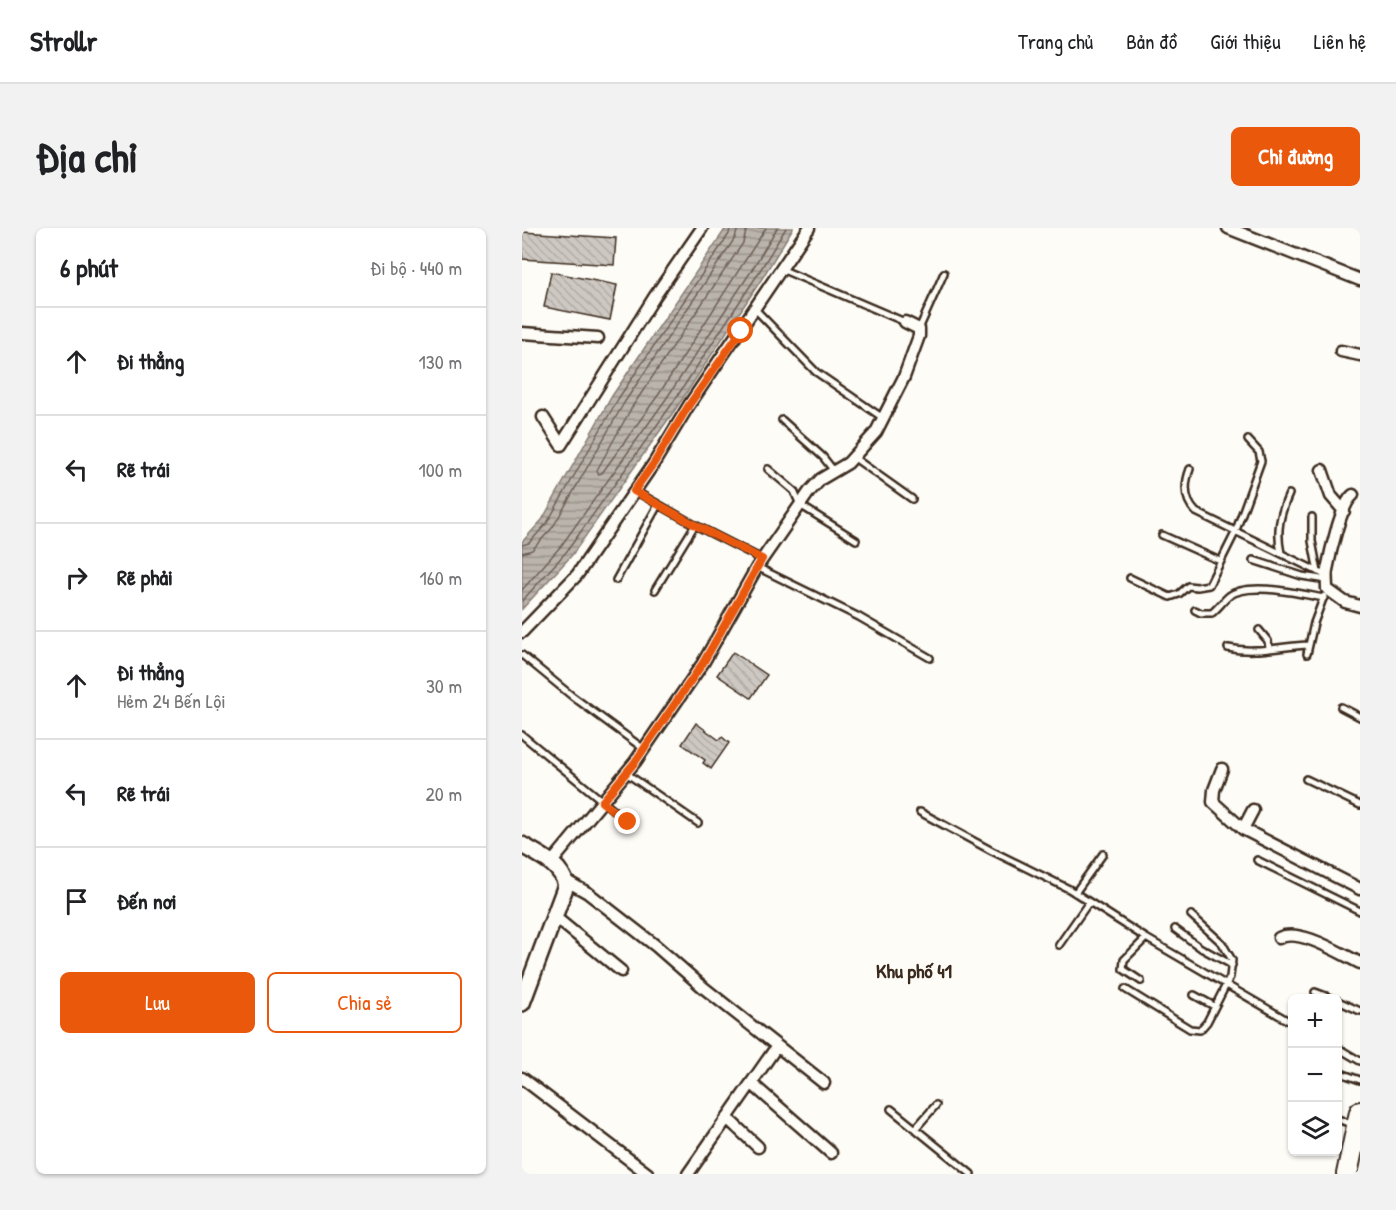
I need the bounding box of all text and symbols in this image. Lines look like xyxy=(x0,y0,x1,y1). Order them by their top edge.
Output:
text: Strollr xyxy=(30,22,97,60)
text: Trang chủ xyxy=(1018,27,1093,56)
text: Bản đồ xyxy=(1126,27,1177,56)
text: Giới thiệu xyxy=(1210,27,1281,56)
text: Liên hệ xyxy=(1314,27,1366,56)
button: Chỉ đường xyxy=(1231,127,1360,186)
text: Địa chỉ xyxy=(36,128,138,185)
text: 6 phút xyxy=(60,250,118,285)
text: Đi bộ · 440 m xyxy=(370,254,462,281)
route start xyxy=(727,317,753,343)
icon: ahead xyxy=(60,345,93,378)
text: Đi thẳng xyxy=(117,346,184,376)
text: 130 m xyxy=(419,348,462,375)
icon: left xyxy=(60,453,93,486)
text: Rẽ trái xyxy=(117,454,170,484)
text: 100 m xyxy=(419,456,462,483)
icon: right xyxy=(60,561,93,594)
text: Rẽ phải xyxy=(117,562,173,592)
text: 160 m xyxy=(420,564,462,591)
text: Đi thẳng xyxy=(117,657,184,687)
icon: ahead xyxy=(60,669,93,702)
text: 30 m xyxy=(426,672,462,699)
text: Hẻm 24 Bến Lội xyxy=(117,687,226,714)
icon: left xyxy=(60,777,93,810)
text: Rẽ trái xyxy=(117,778,170,808)
text: 20 m xyxy=(425,780,462,807)
route end xyxy=(614,808,640,834)
icon: arrive xyxy=(60,885,93,918)
text: Đến nơi xyxy=(117,886,177,916)
district label: Khu phố 41 xyxy=(876,957,952,985)
button: Lưu xyxy=(60,972,255,1033)
button: Chia sẻ xyxy=(267,972,462,1033)
map controls xyxy=(1288,994,1342,1156)
button: + xyxy=(1288,994,1342,1048)
button: − xyxy=(1288,1048,1342,1102)
button: layers xyxy=(1288,1102,1342,1156)

